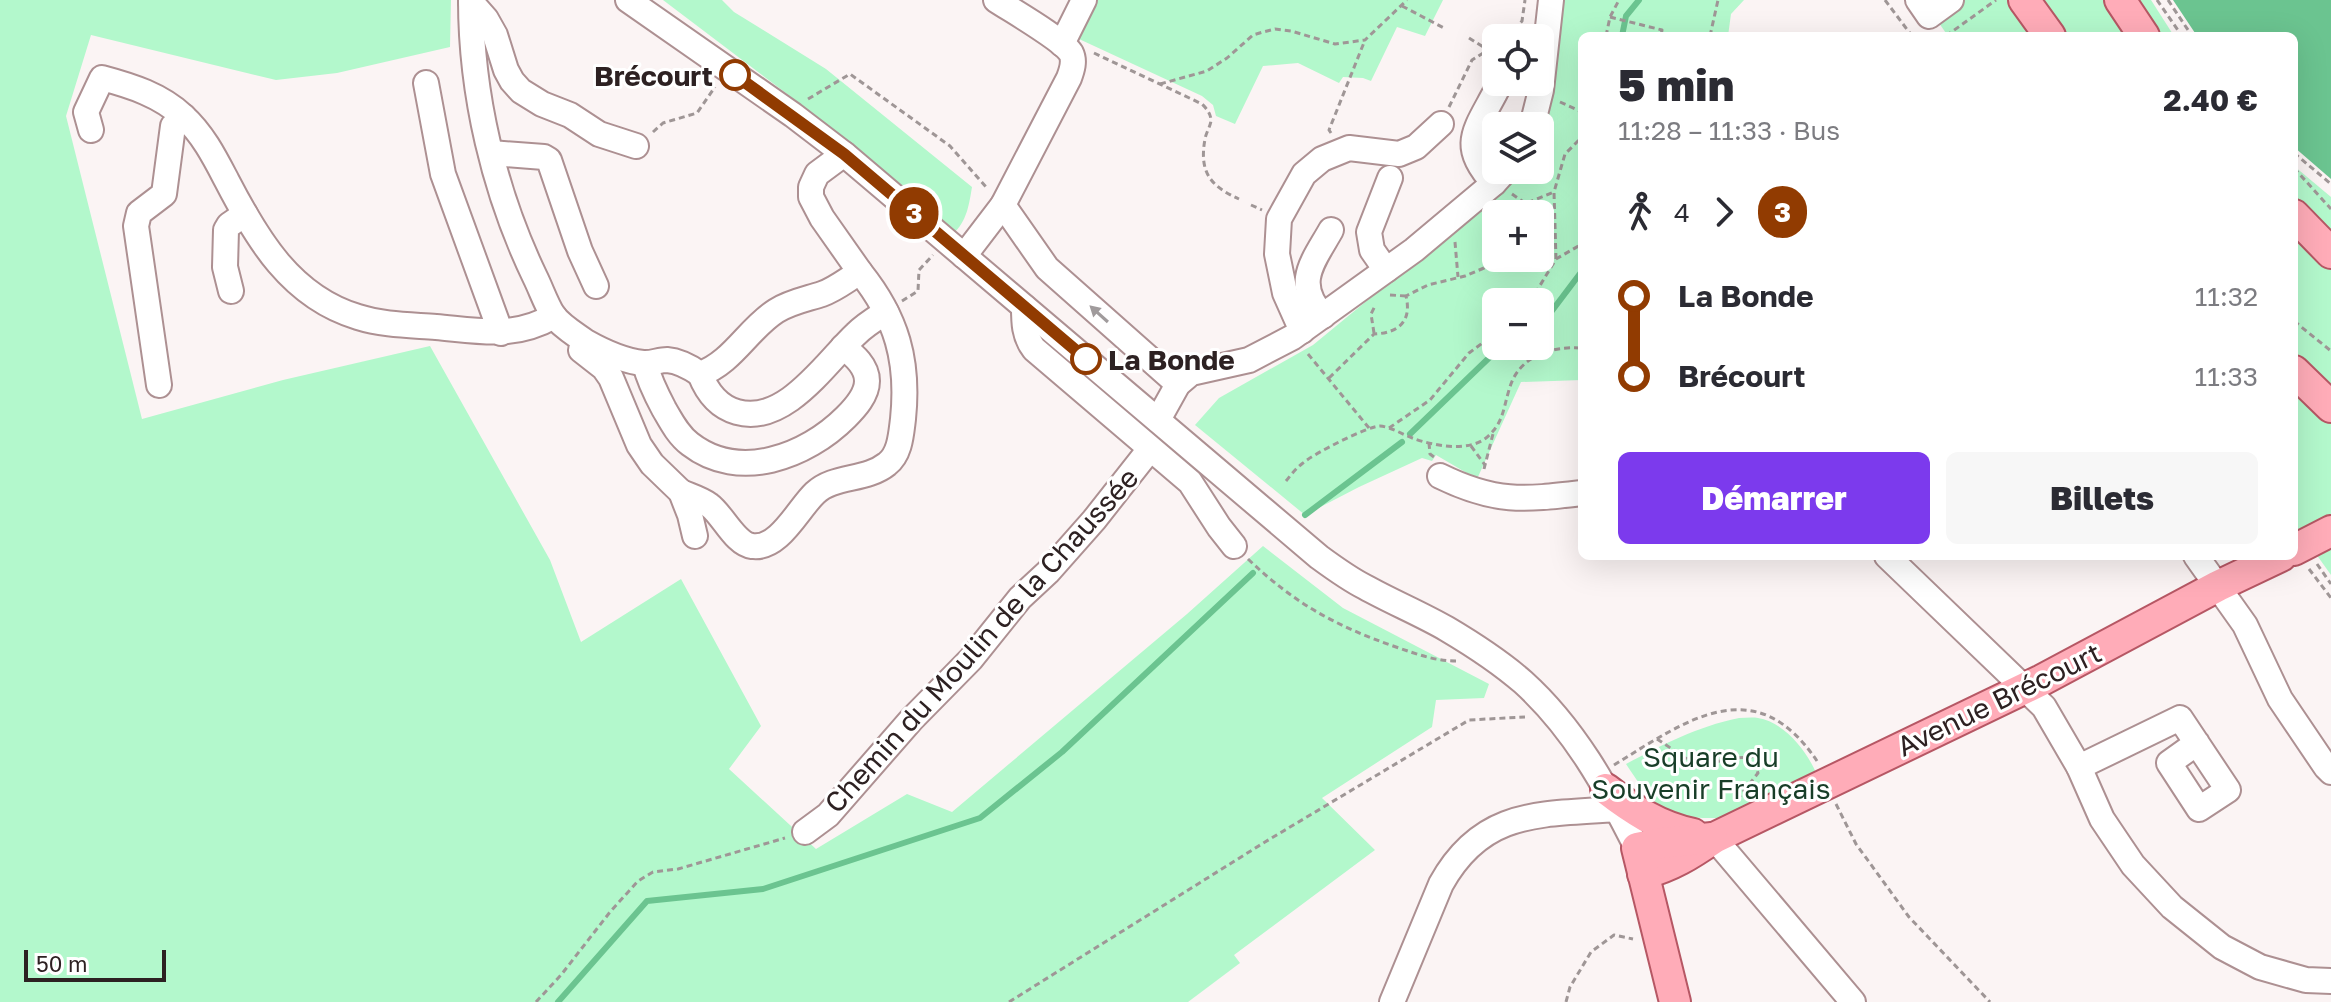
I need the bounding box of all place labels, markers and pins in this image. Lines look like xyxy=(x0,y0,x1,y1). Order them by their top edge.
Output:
place label: Brécourt xyxy=(594,59,713,92)
marker: Brécourt xyxy=(720,60,750,90)
place label: La Bonde xyxy=(1108,343,1235,376)
marker: La Bonde xyxy=(1071,344,1101,374)

